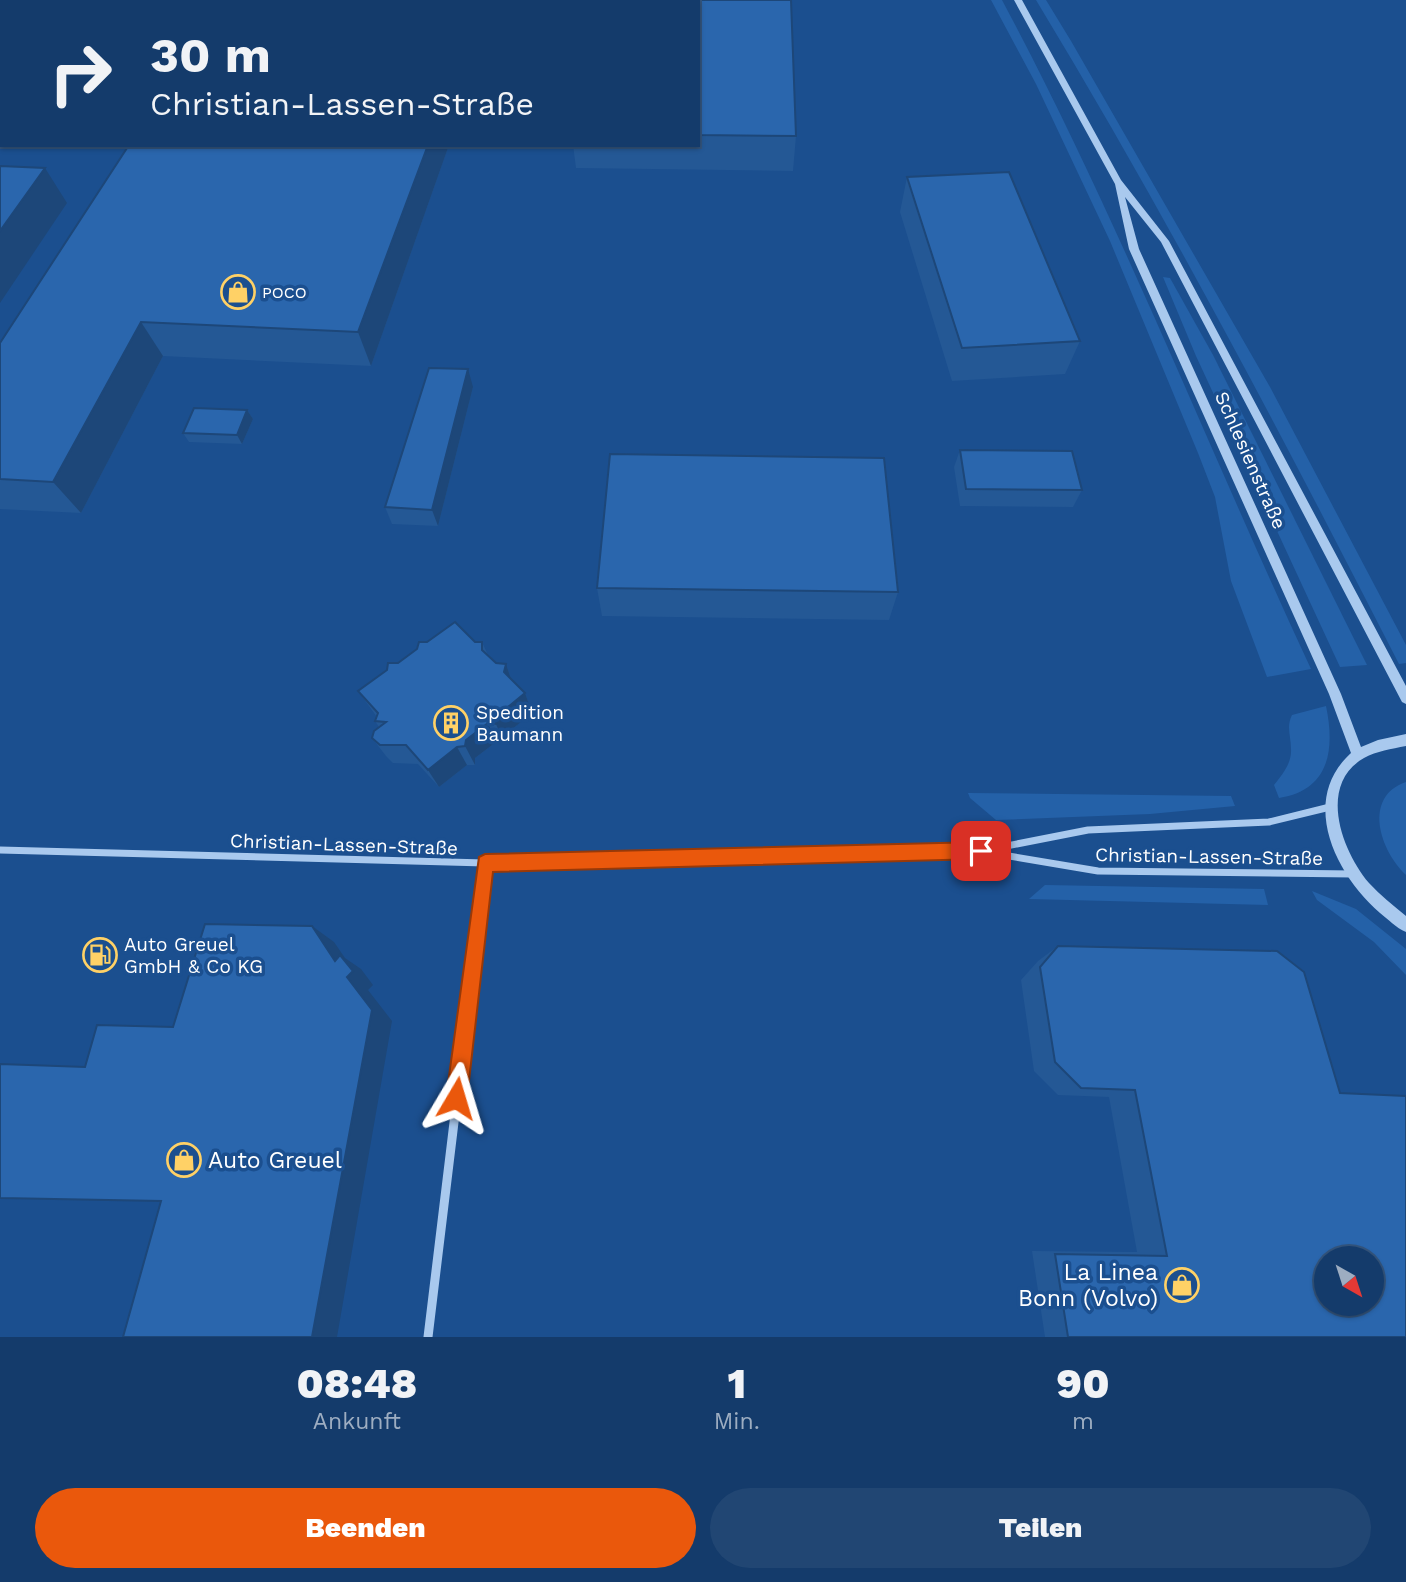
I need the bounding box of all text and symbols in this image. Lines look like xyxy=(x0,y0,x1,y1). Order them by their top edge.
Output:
text: 30 m xyxy=(150,26,271,84)
icon: right xyxy=(35,28,126,119)
text: Christian-Lassen-Straße xyxy=(150,85,534,123)
shop icon: POCO xyxy=(219,273,257,311)
place label: POCO xyxy=(262,283,307,302)
street label: Schlesienstraße xyxy=(1210,388,1291,533)
place label: Spedition Baumann xyxy=(476,701,564,746)
building icon: Spedition Baumann xyxy=(432,704,470,742)
pin xyxy=(951,821,1011,881)
street label: Christian-Lassen-Straße xyxy=(230,829,458,860)
icon: arrive xyxy=(962,832,1000,870)
street label: Christian-Lassen-Straße xyxy=(1095,843,1323,870)
place label: Auto Greuel GmbH & Co KG xyxy=(124,933,263,978)
fuel station icon: Auto Greuel GmbH & Co KG xyxy=(81,936,119,974)
position arrow xyxy=(419,1061,493,1135)
shop icon: Auto Greuel xyxy=(165,1141,203,1179)
place label: Auto Greuel xyxy=(208,1147,342,1174)
north arrow xyxy=(1314,1246,1384,1316)
map controls xyxy=(1314,1246,1384,1316)
place label: La Linea Bonn (Volvo) xyxy=(1018,1259,1158,1312)
shop icon: La Linea Bonn (Volvo) xyxy=(1163,1266,1201,1304)
text: 08:48 xyxy=(296,1359,417,1408)
text: 1 xyxy=(727,1359,746,1408)
text: 90 xyxy=(1056,1359,1110,1408)
text: Ankunft xyxy=(313,1408,401,1435)
text: Min. xyxy=(714,1408,760,1435)
text: m xyxy=(1072,1408,1094,1435)
button: Beenden xyxy=(35,1488,696,1568)
button: Teilen xyxy=(710,1488,1371,1568)

